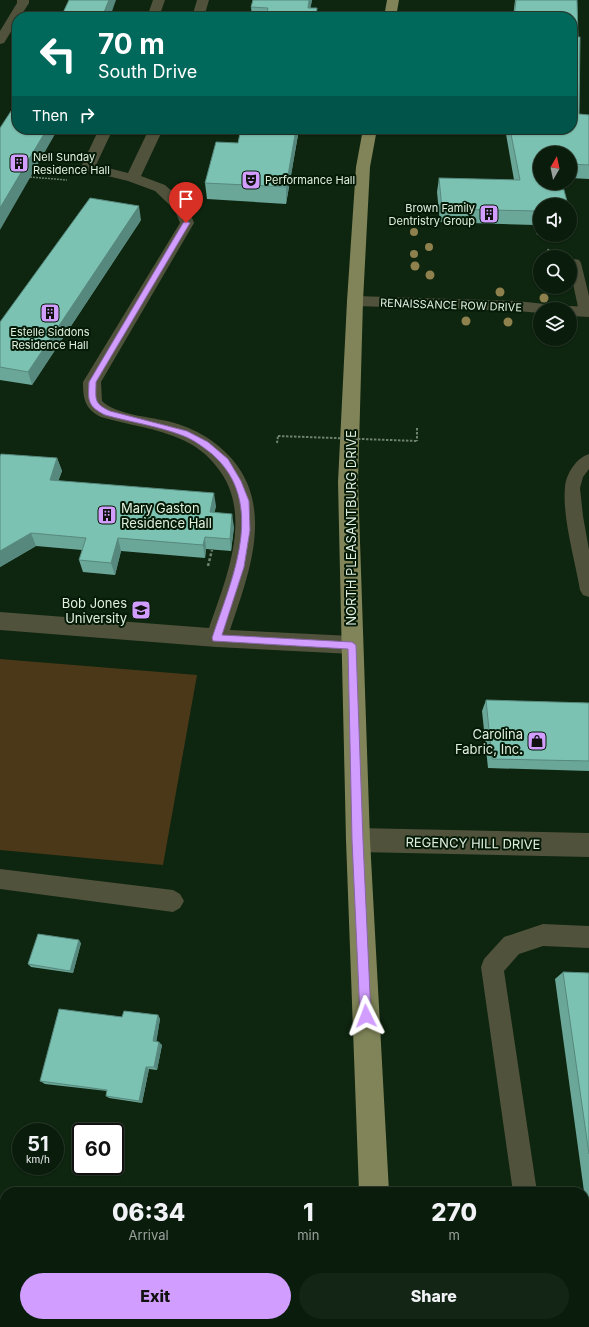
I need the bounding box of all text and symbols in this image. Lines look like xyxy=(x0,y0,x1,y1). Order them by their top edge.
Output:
text: 70 m xyxy=(98,27,165,61)
icon: left xyxy=(32,28,84,80)
text: South Drive xyxy=(98,61,197,82)
icon: right xyxy=(76,104,98,126)
text: Then xyxy=(32,106,68,125)
north arrow xyxy=(533,146,577,190)
map controls xyxy=(533,146,577,346)
place label: Nell Sunday Residence Hall xyxy=(33,150,110,177)
building icon: Nell Sunday Residence Hall xyxy=(8,152,30,174)
theatre icon: Performance Hall xyxy=(240,169,262,191)
place label: Performance Hall xyxy=(265,173,355,187)
pin xyxy=(169,182,203,223)
icon: arrive xyxy=(175,188,197,210)
button: sound xyxy=(533,198,577,242)
place label: Brown Family Dentristry Group xyxy=(389,201,475,228)
building icon: Brown Family Dentristry Group xyxy=(478,203,500,225)
button: search xyxy=(533,250,577,294)
street label: RENAISSANCE ROW DRIVE xyxy=(380,296,522,314)
building icon: Estelle Siddons Residence Hall xyxy=(39,302,61,324)
button: layers xyxy=(533,302,577,346)
place label: Estelle Siddons Residence Hall xyxy=(10,325,90,352)
street label: NORTH PLEASANTBURG DRIVE xyxy=(343,430,359,626)
place label: Mary Gaston Residence Hall xyxy=(121,500,212,531)
building icon: Mary Gaston Residence Hall xyxy=(96,504,118,526)
place label: Bob Jones University xyxy=(62,595,127,626)
school or university icon: Bob Jones University xyxy=(130,599,152,621)
place label: Carolina Fabric, Inc. xyxy=(455,726,523,757)
shop icon: Carolina Fabric, Inc. xyxy=(526,730,548,752)
street label: REGENCY HILL DRIVE xyxy=(405,834,541,852)
position arrow xyxy=(345,995,387,1037)
speed limit sign: 60 xyxy=(72,1123,124,1175)
text: 51 xyxy=(27,1132,49,1156)
text: km/h xyxy=(26,1153,50,1165)
text: 06:34 xyxy=(112,1198,185,1227)
text: 1 xyxy=(303,1198,314,1227)
text: 270 xyxy=(431,1198,477,1227)
text: Arrival xyxy=(129,1227,169,1243)
text: min xyxy=(297,1227,319,1243)
text: m xyxy=(448,1227,460,1243)
button: Exit xyxy=(20,1273,291,1319)
button: Share xyxy=(299,1273,569,1319)

